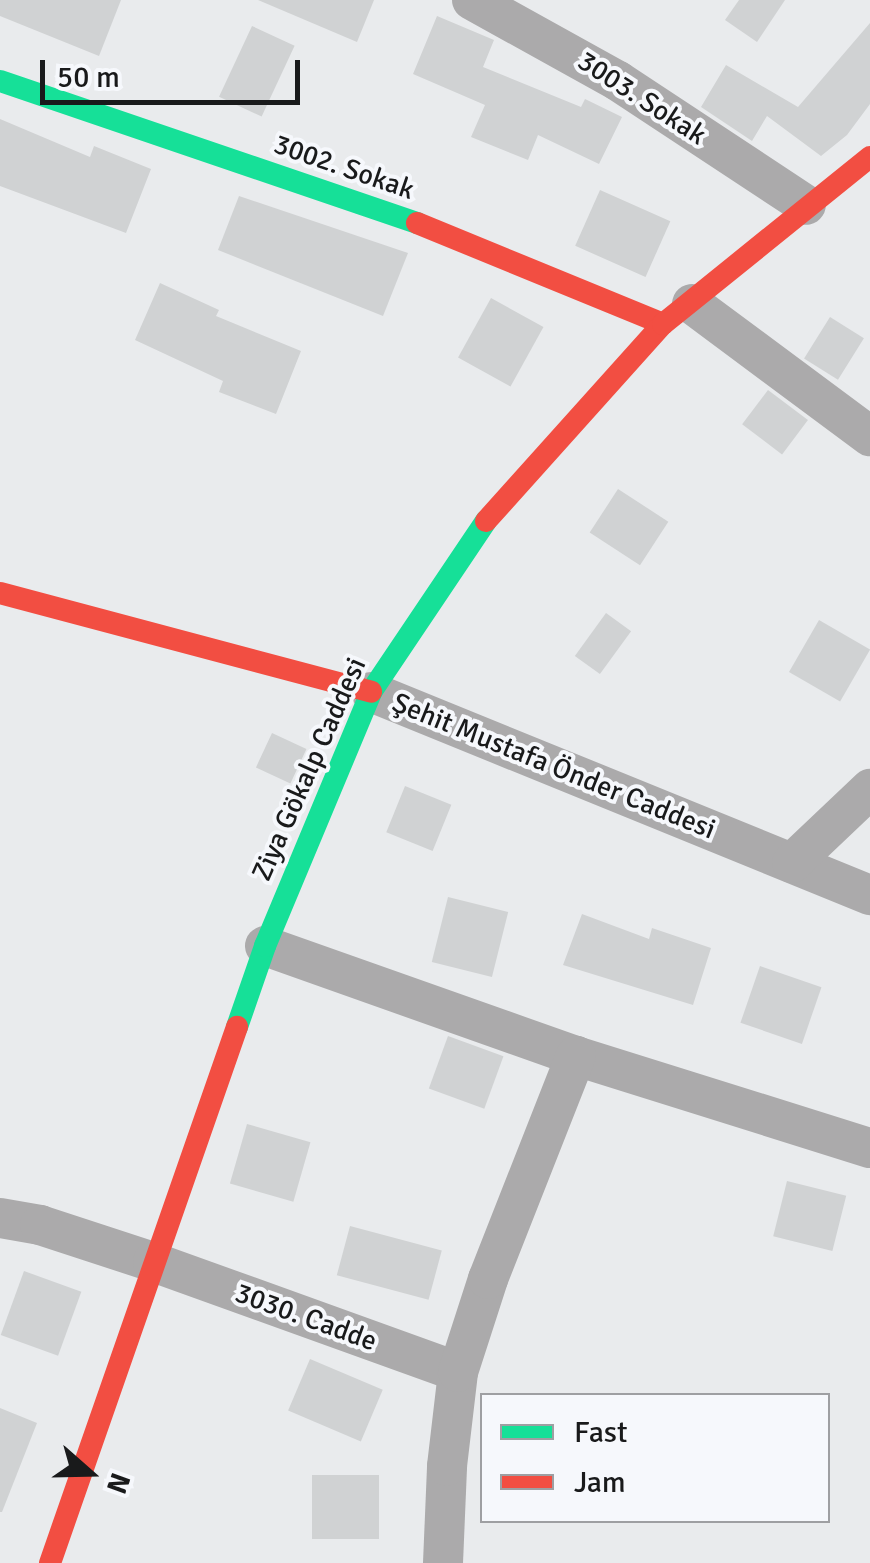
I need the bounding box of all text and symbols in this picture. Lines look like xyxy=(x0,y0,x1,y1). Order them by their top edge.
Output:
scale bar xyxy=(45,40,305,102)
street label: 3003. Sokak xyxy=(571,44,713,152)
text: 50 m xyxy=(57,59,120,96)
street label: 3002. Sokak xyxy=(269,127,419,207)
street label: Ziya Gökalp Caddesi xyxy=(245,652,373,886)
street label: Şehit Mustafa Önder Caddesi xyxy=(388,686,720,846)
street label: 3030. Cadde xyxy=(230,1276,382,1358)
legend xyxy=(480,1393,830,1523)
text: Fast xyxy=(574,1414,627,1451)
north arrow xyxy=(40,1423,140,1523)
text: Jam xyxy=(574,1464,626,1501)
text: N xyxy=(99,1468,138,1498)

